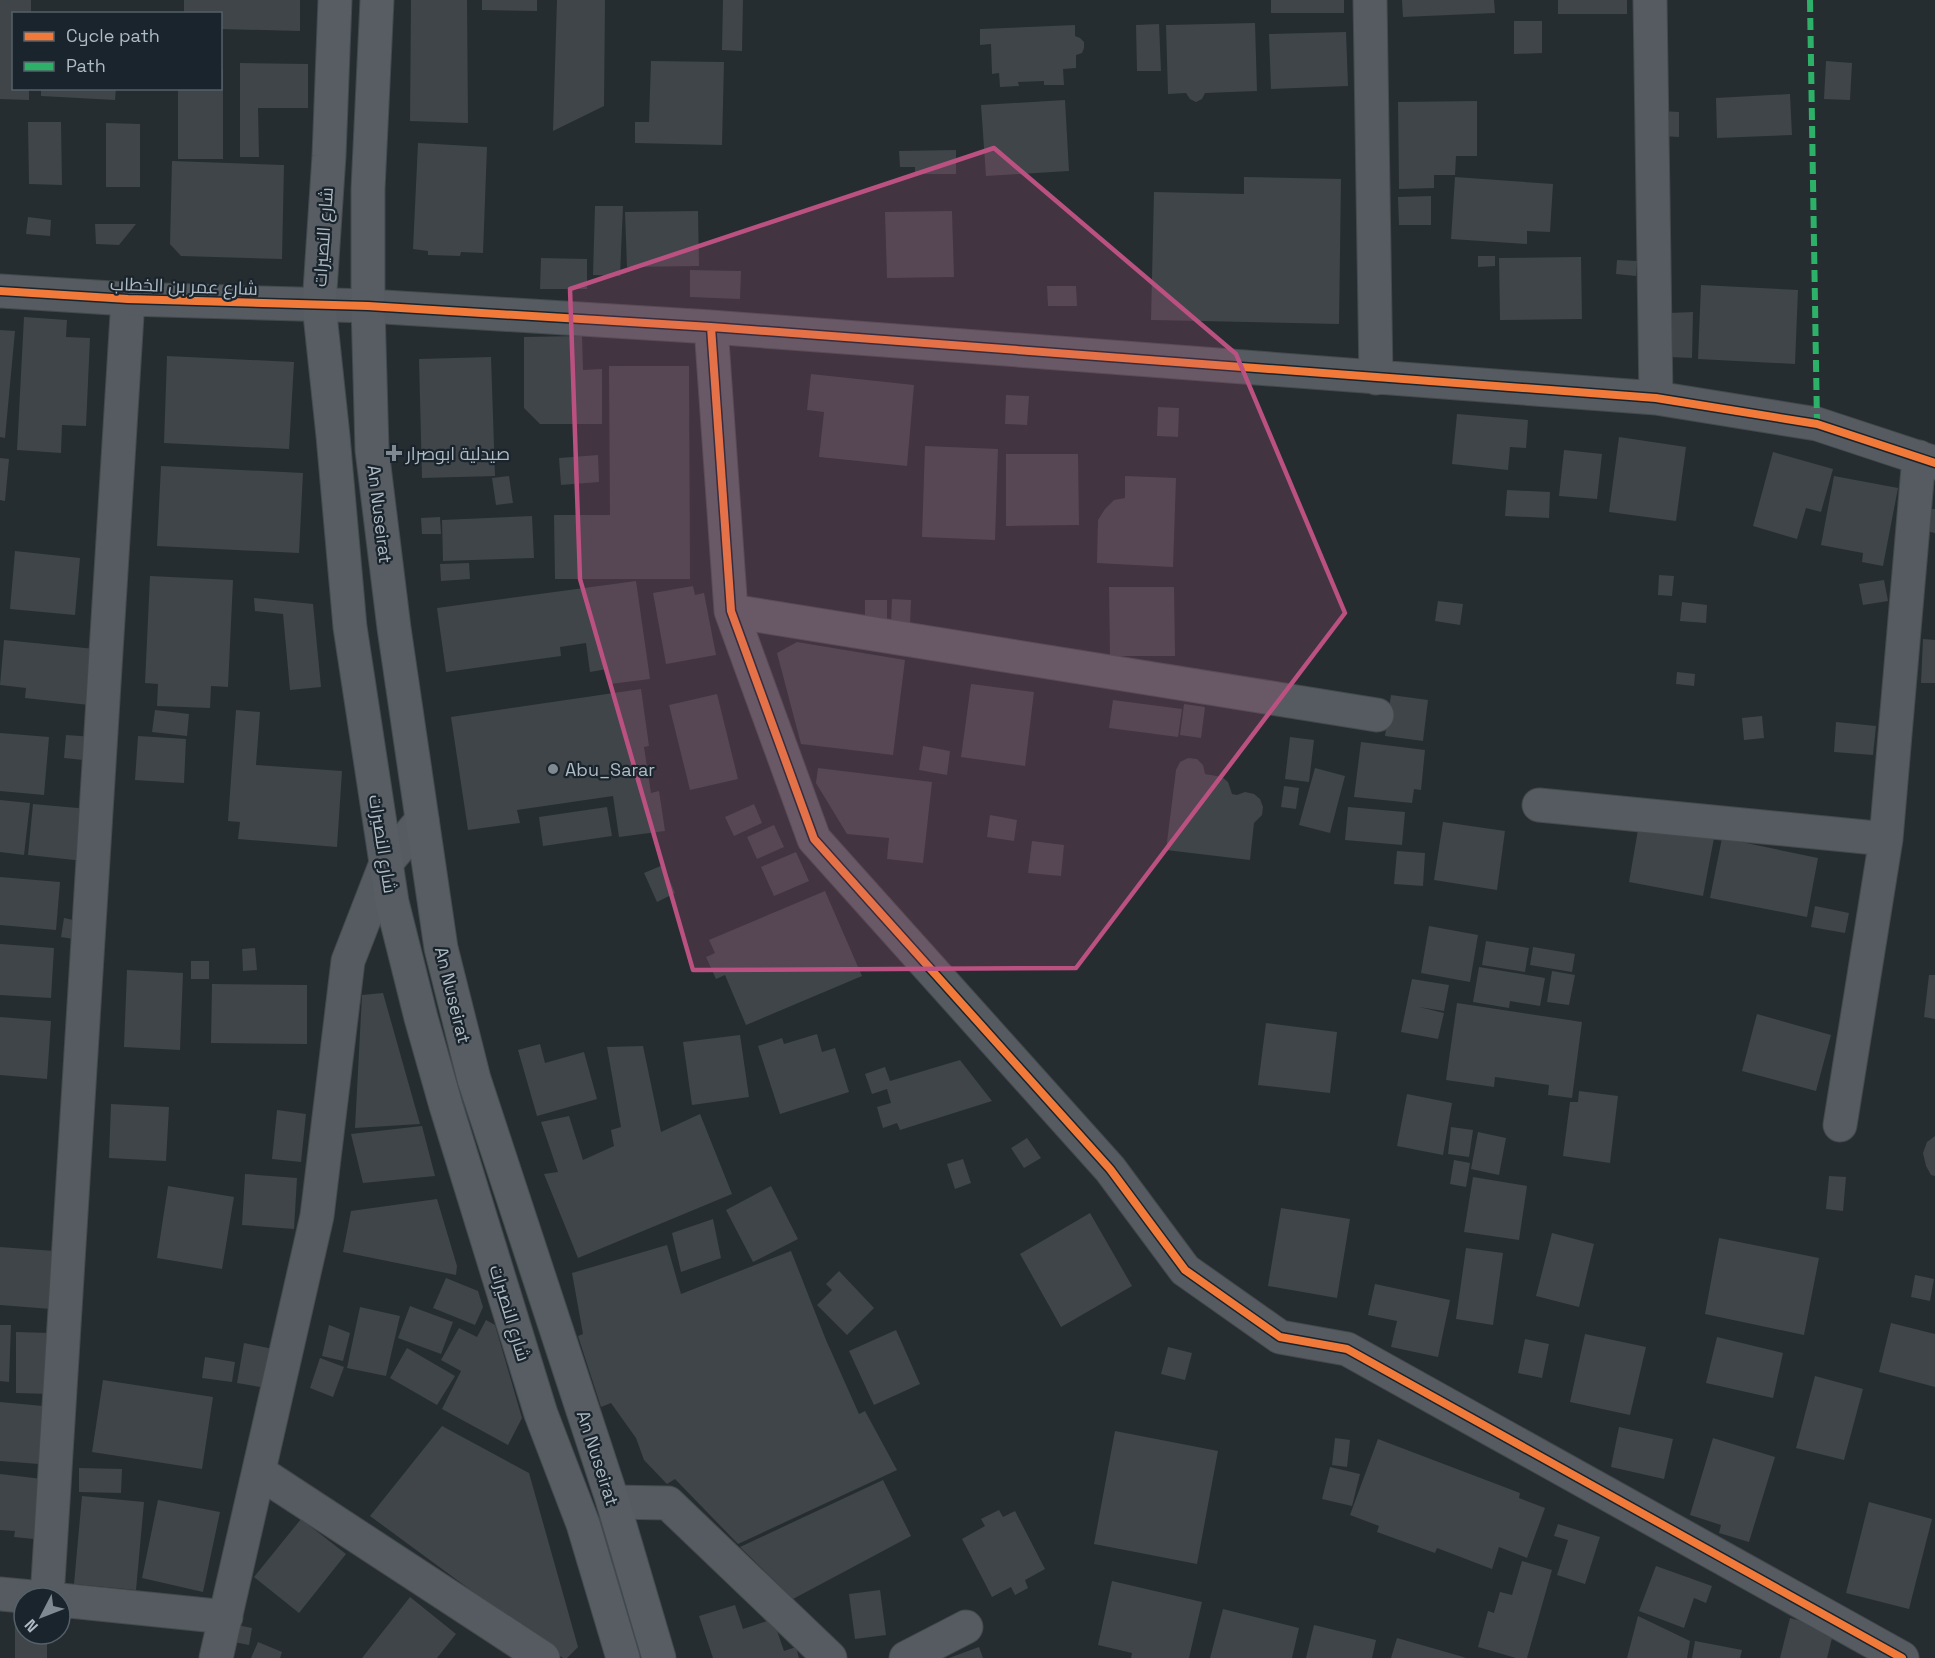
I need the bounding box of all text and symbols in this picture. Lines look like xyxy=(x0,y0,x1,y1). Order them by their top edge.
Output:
legend xyxy=(12,12,222,90)
text: Cycle path xyxy=(66,24,160,47)
text: Path xyxy=(66,54,106,77)
street label: شارع النصيرات xyxy=(308,186,339,288)
street label: شارع عمر بن الخطاب xyxy=(110,272,258,301)
place label: صيدلية ابوصرار xyxy=(405,442,510,465)
marker: صيدلية ابوصرار xyxy=(387,446,401,460)
street label: An Nuseirat xyxy=(363,463,397,565)
place label: Abu_Sarar xyxy=(565,758,655,781)
marker: Abu_Sarar xyxy=(546,762,560,776)
street label: شارع النصيرات xyxy=(363,793,402,895)
street label: An Nuseirat xyxy=(430,944,476,1046)
street label: شارع النصيرات xyxy=(483,1262,536,1364)
street label: An Nuseirat xyxy=(572,1407,624,1509)
north arrow xyxy=(12,1586,72,1646)
text: N xyxy=(20,1615,43,1637)

